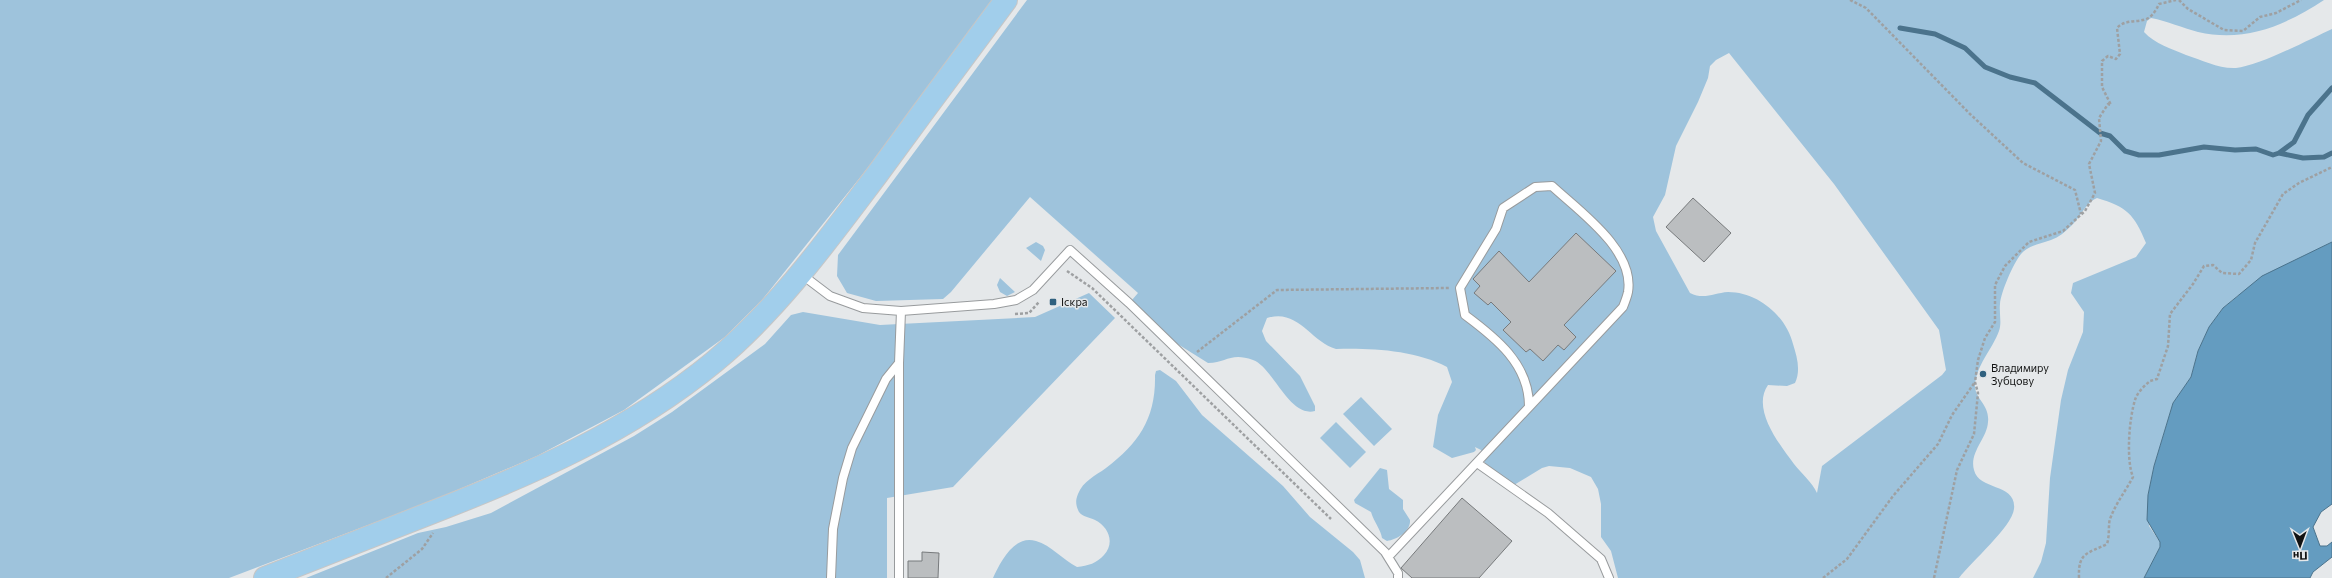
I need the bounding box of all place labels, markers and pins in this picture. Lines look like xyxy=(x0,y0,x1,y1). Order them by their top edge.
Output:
place label: Іскра xyxy=(1061,295,1088,308)
marker: Іскра xyxy=(1048,297,1058,307)
place label: Владимиру Зубцову xyxy=(1991,361,2049,387)
marker: Владимиру Зубцову xyxy=(1978,369,1988,379)

